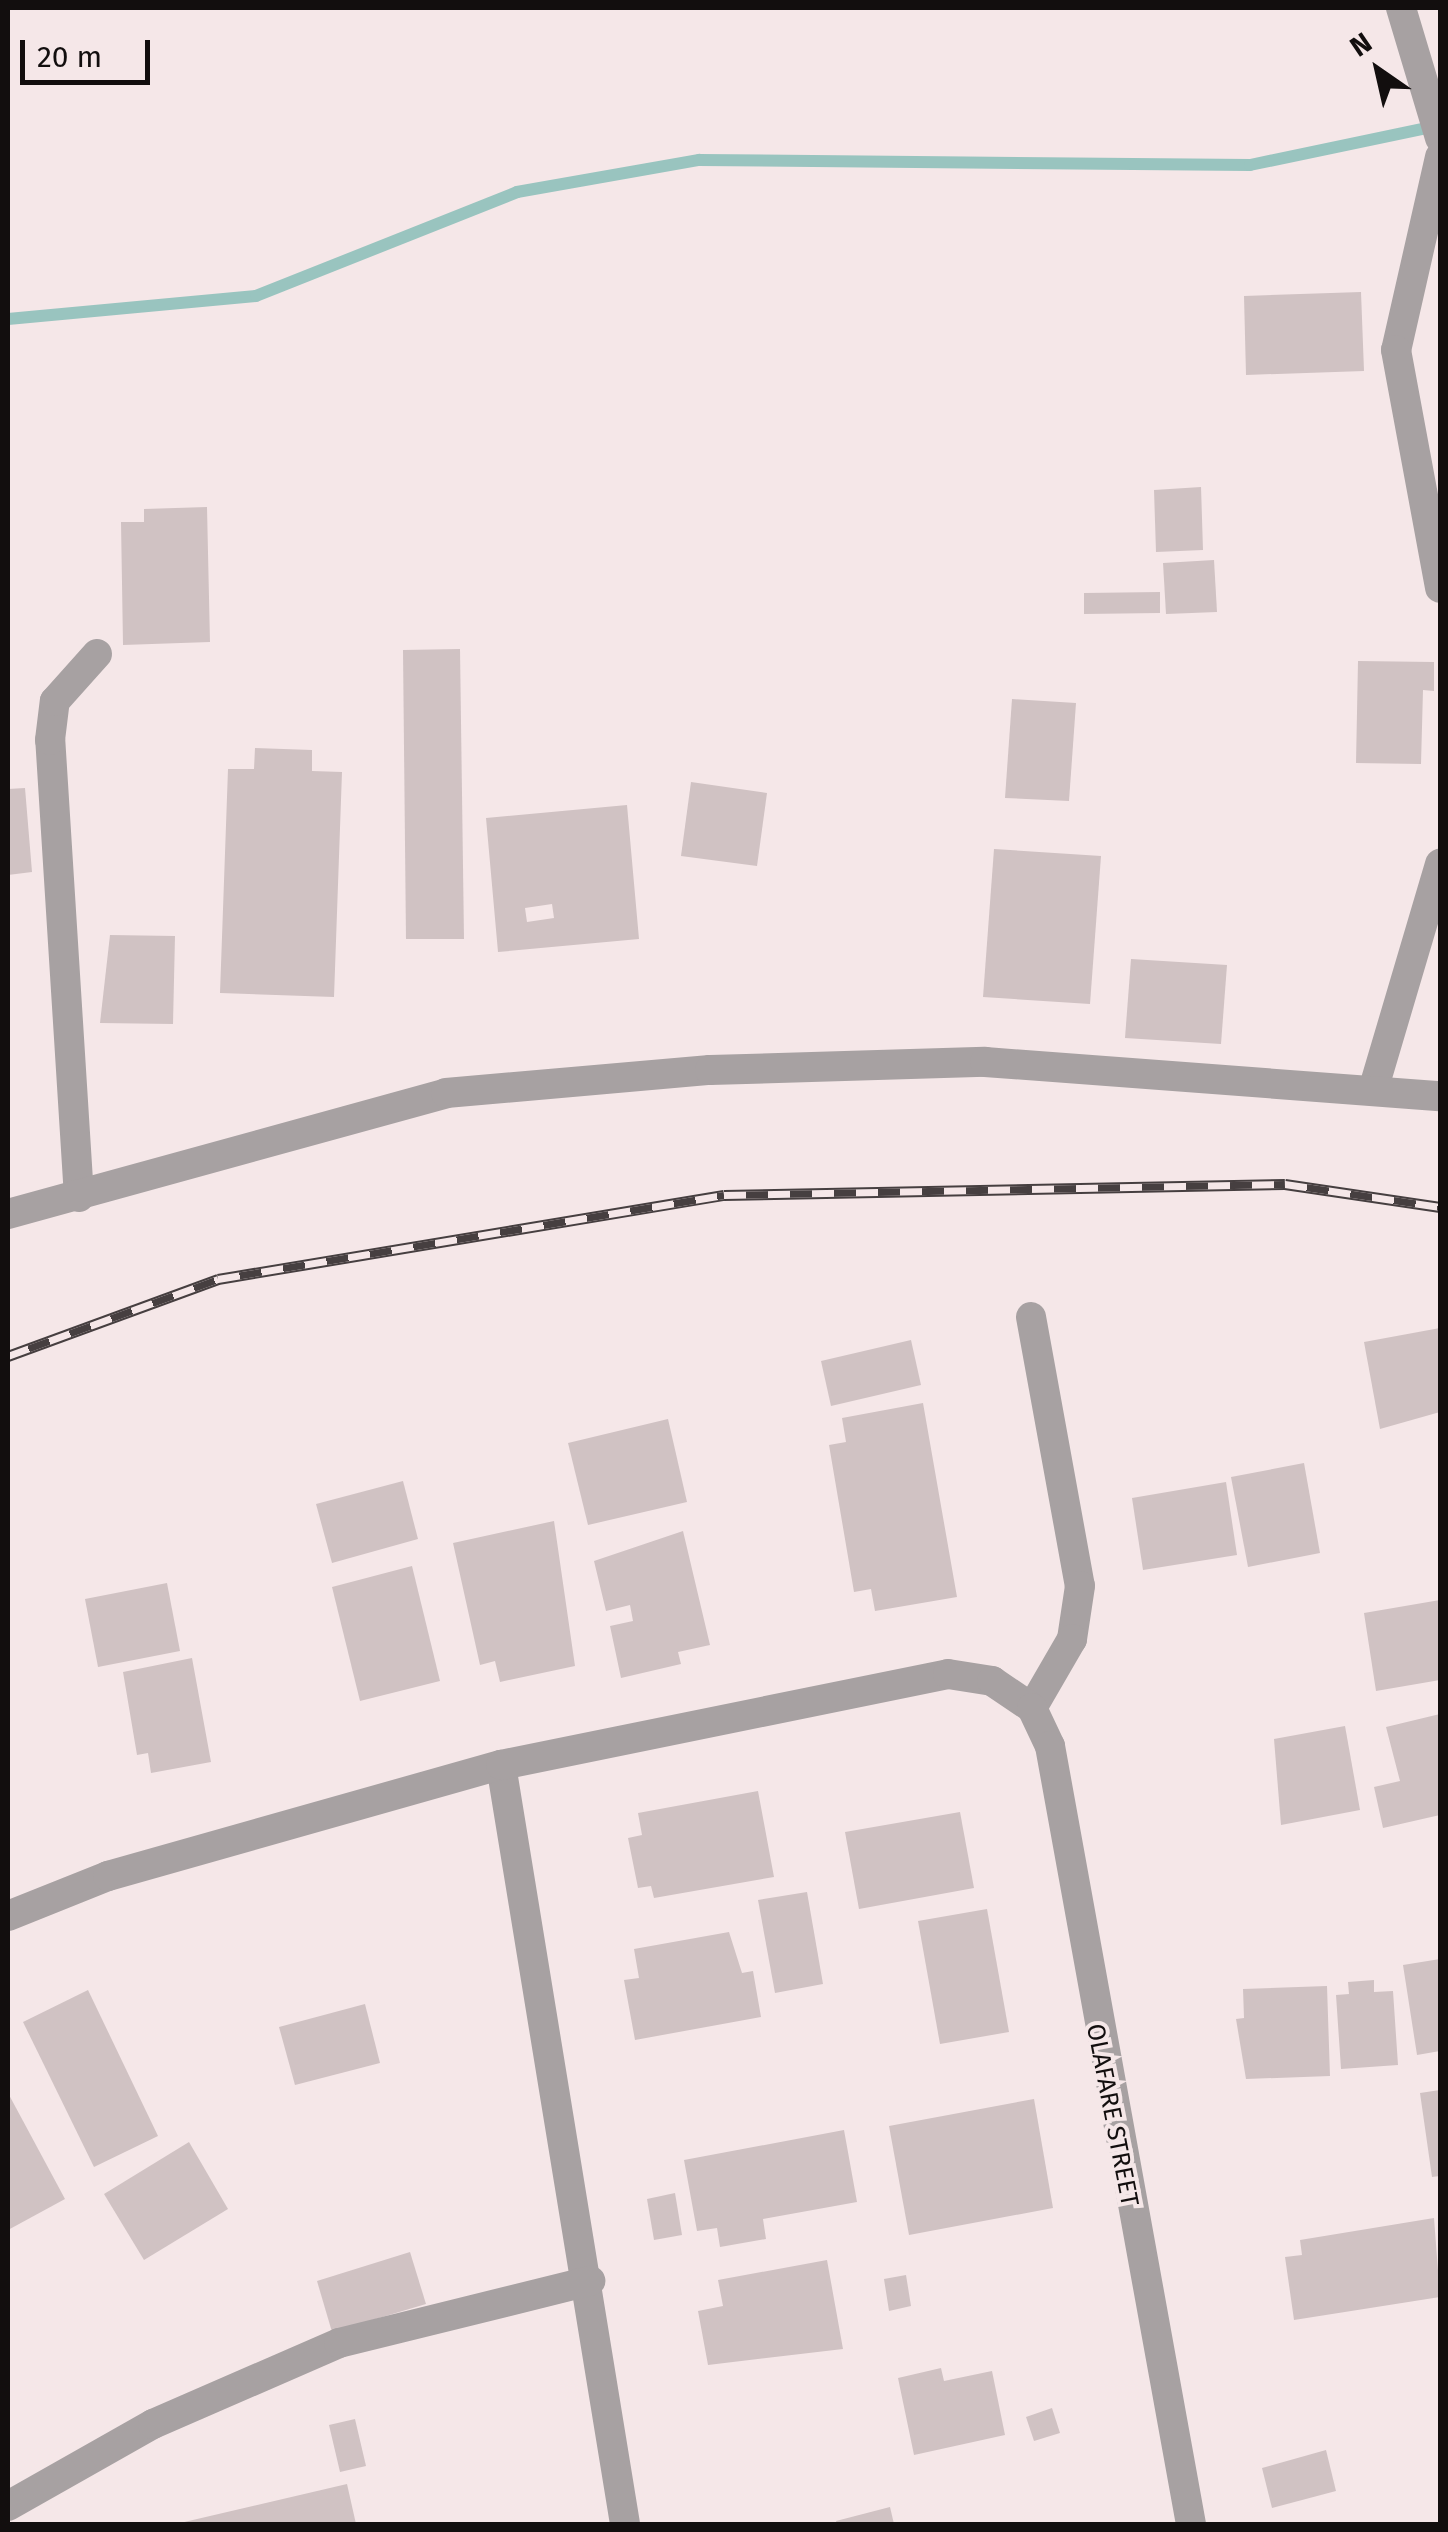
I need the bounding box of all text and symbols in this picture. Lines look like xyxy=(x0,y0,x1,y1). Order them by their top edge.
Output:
scale bar xyxy=(25,20,155,82)
north arrow xyxy=(1328,20,1428,120)
text: N xyxy=(1344,26,1378,64)
text: 20 m xyxy=(37,39,102,75)
street label: OLAFARE STREET xyxy=(1080,2021,1144,2209)

